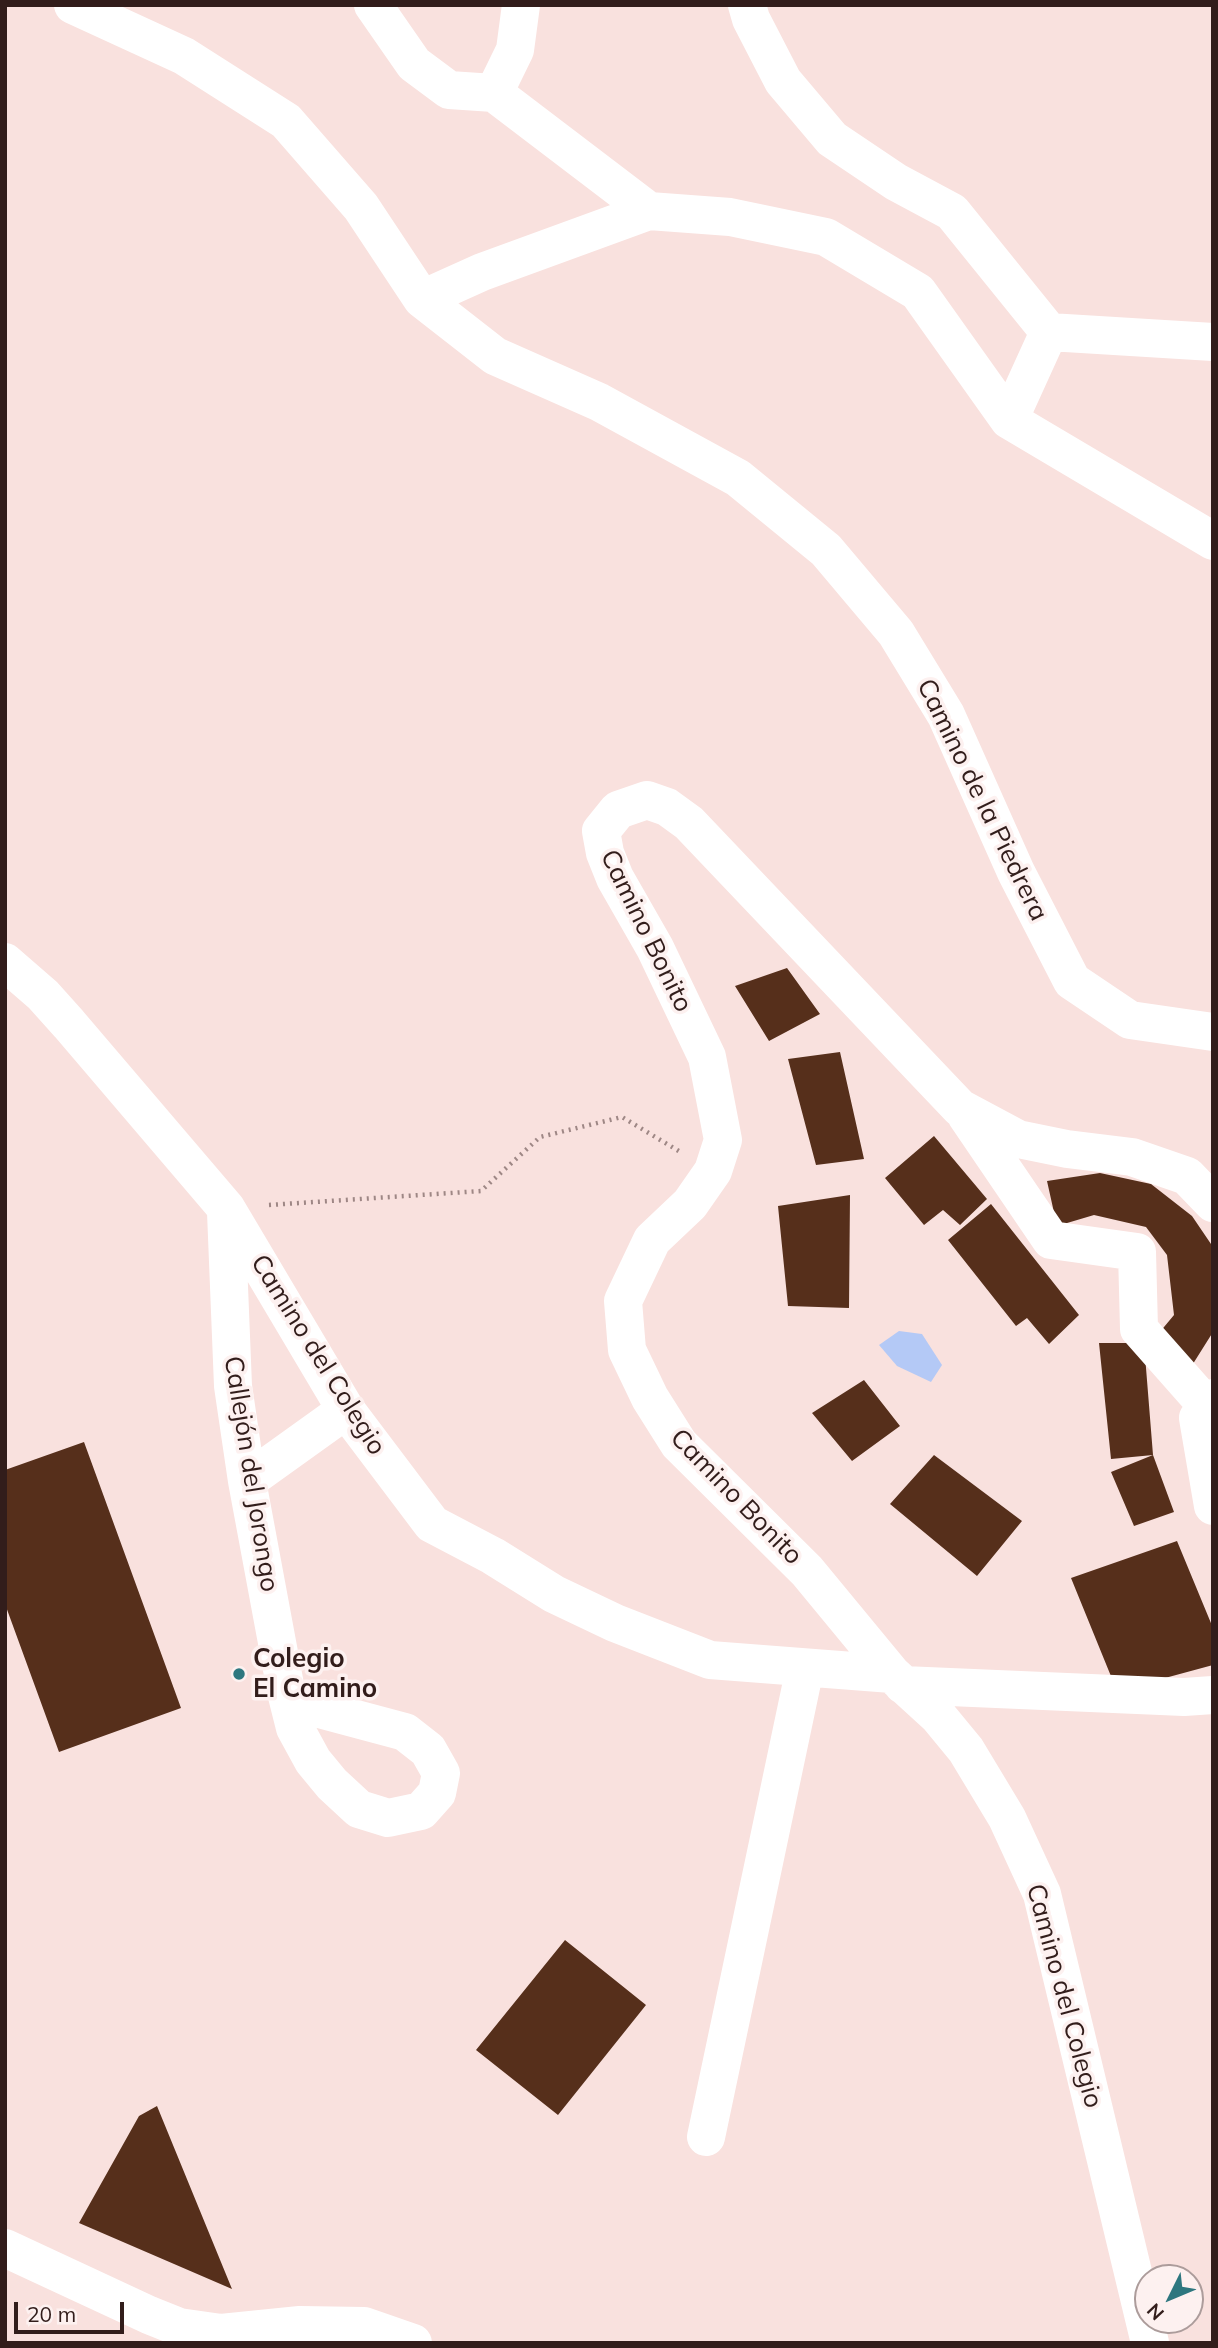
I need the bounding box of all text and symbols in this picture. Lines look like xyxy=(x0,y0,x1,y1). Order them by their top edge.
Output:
street label: Camino de la Piedrera xyxy=(910,674,1054,926)
street label: Camino Bonito xyxy=(593,845,699,1017)
street label: Camino del Colegio xyxy=(244,1249,392,1461)
street label: Callejón del Jorongo xyxy=(217,1354,285,1594)
street label: Camino Bonito xyxy=(663,1423,809,1571)
place label: Colegio El Camino xyxy=(253,1643,377,1704)
marker: Colegio El Camino xyxy=(231,1666,247,1682)
street label: Camino del Colegio xyxy=(1019,1881,1109,2111)
north arrow xyxy=(1134,2264,1204,2334)
scale bar xyxy=(18,2288,128,2332)
text: N xyxy=(1141,2299,1169,2325)
text: 20 m xyxy=(27,2301,76,2327)

